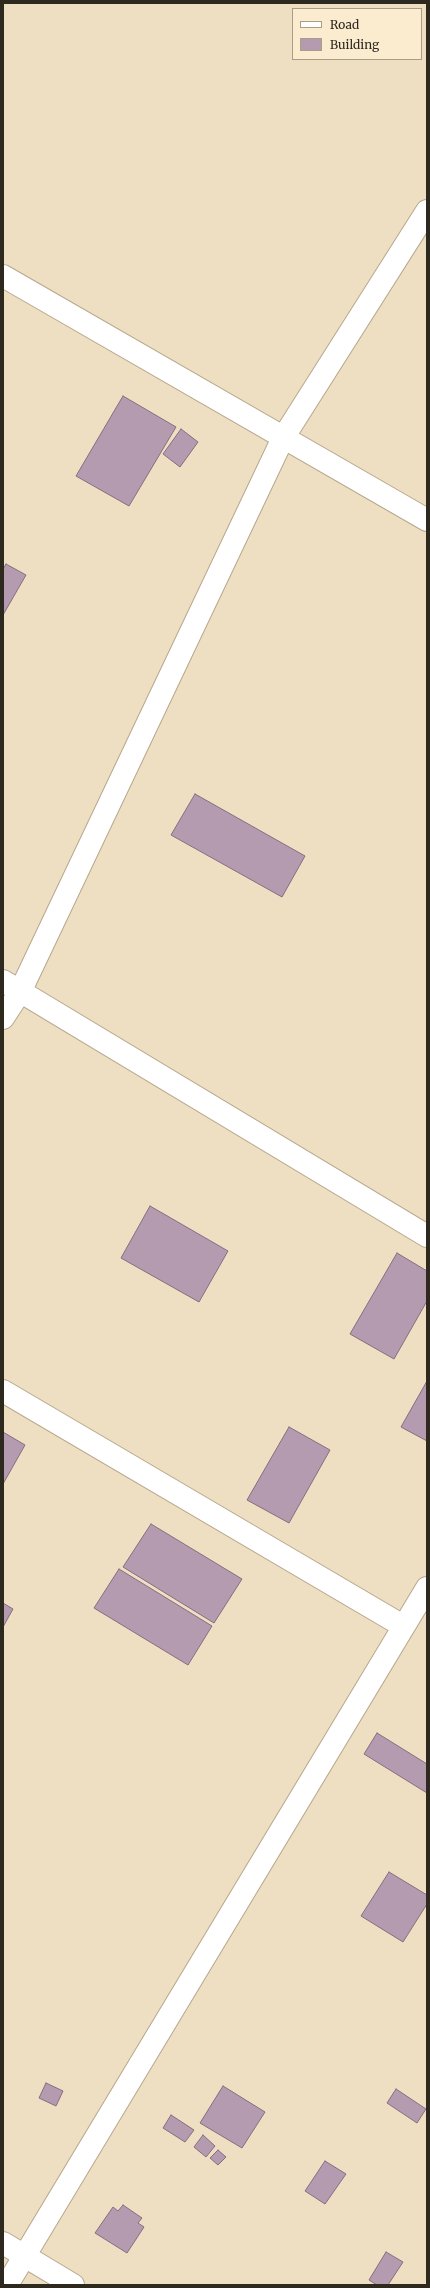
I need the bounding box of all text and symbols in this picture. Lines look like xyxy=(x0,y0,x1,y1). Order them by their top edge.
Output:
legend xyxy=(292,8,422,60)
text: Road xyxy=(330,17,359,32)
text: Building xyxy=(330,37,379,52)

